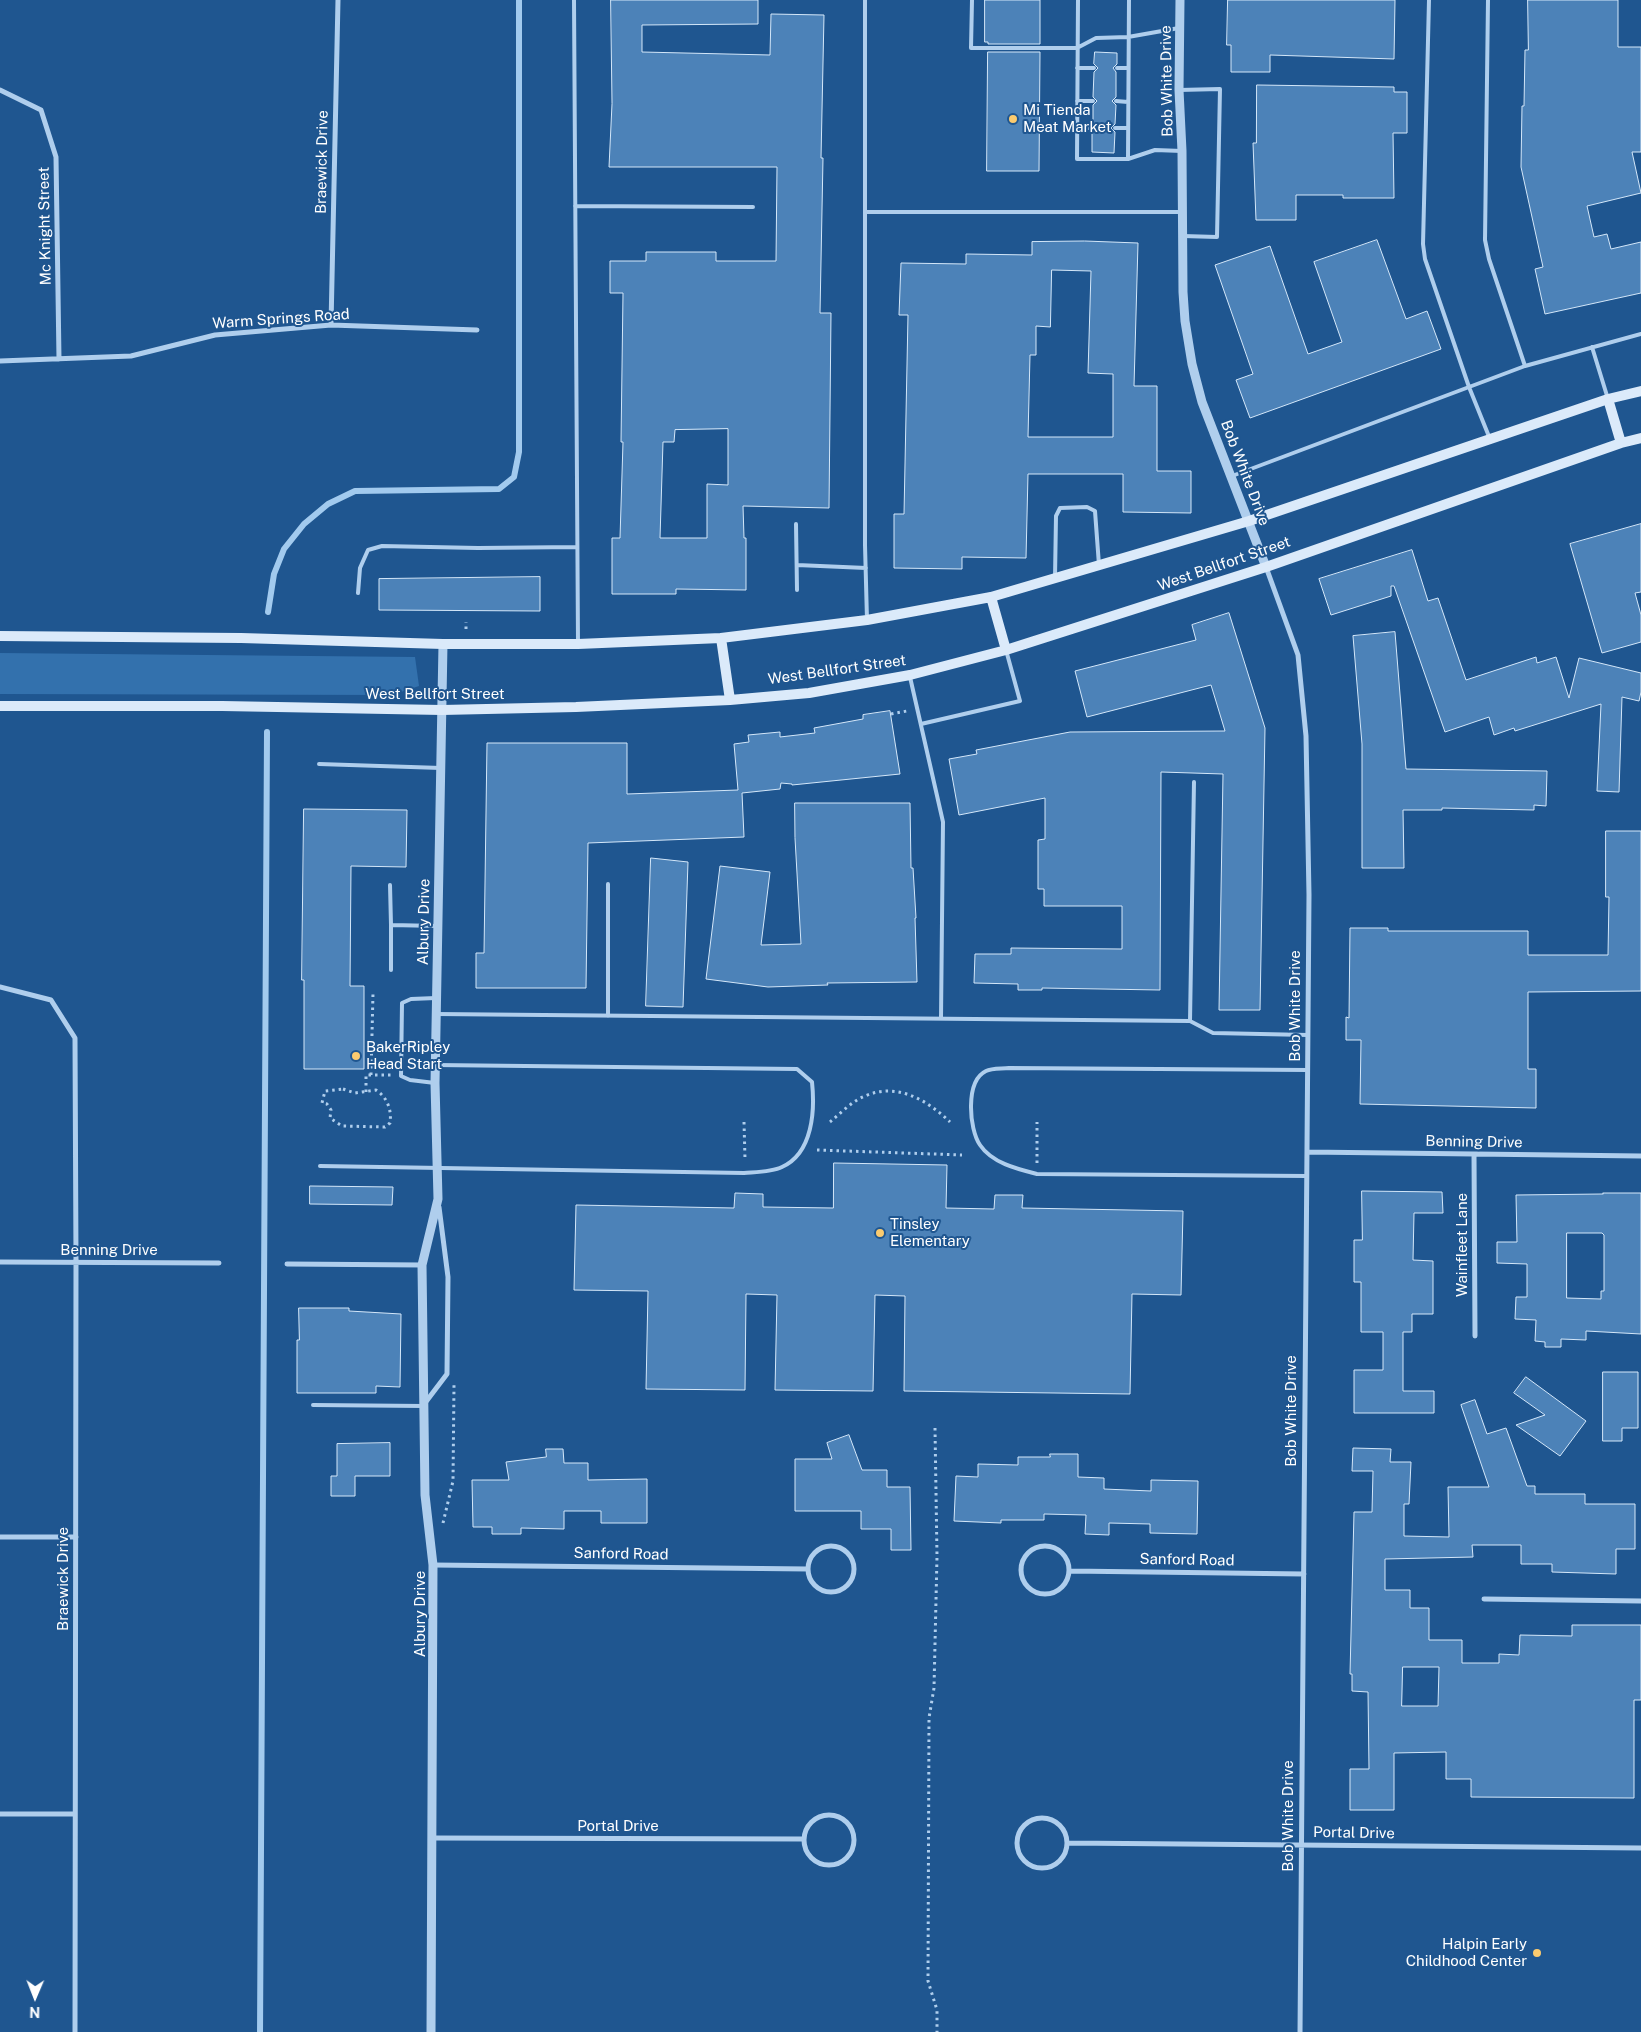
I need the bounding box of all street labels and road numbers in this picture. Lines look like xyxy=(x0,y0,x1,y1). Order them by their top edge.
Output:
street label: Bob White Drive xyxy=(1157,25,1177,137)
street label: Braewick Drive xyxy=(312,110,332,214)
street label: Mc Knight Street xyxy=(35,167,55,285)
street label: Warm Springs Road xyxy=(212,305,350,333)
street label: Bob White Drive xyxy=(1217,418,1273,528)
street label: West Bellfort Street xyxy=(1155,533,1293,595)
street label: West Bellfort Street xyxy=(767,651,907,689)
street label: West Bellfort Street xyxy=(365,685,505,703)
street label: Albury Drive xyxy=(414,879,434,965)
street label: Bob White Drive xyxy=(1286,950,1304,1062)
street label: Benning Drive xyxy=(1425,1132,1523,1152)
street label: Wainfleet Lane xyxy=(1453,1193,1471,1297)
street label: Benning Drive xyxy=(60,1241,158,1259)
street label: Bob White Drive xyxy=(1282,1355,1300,1467)
street label: Braewick Drive xyxy=(54,1527,72,1631)
street label: Sanford Road xyxy=(573,1544,669,1564)
street label: Sanford Road xyxy=(1139,1550,1235,1570)
street label: Albury Drive xyxy=(411,1571,429,1657)
street label: Bob White Drive xyxy=(1279,1760,1297,1872)
street label: Portal Drive xyxy=(577,1817,659,1835)
street label: Portal Drive xyxy=(1313,1823,1395,1843)

